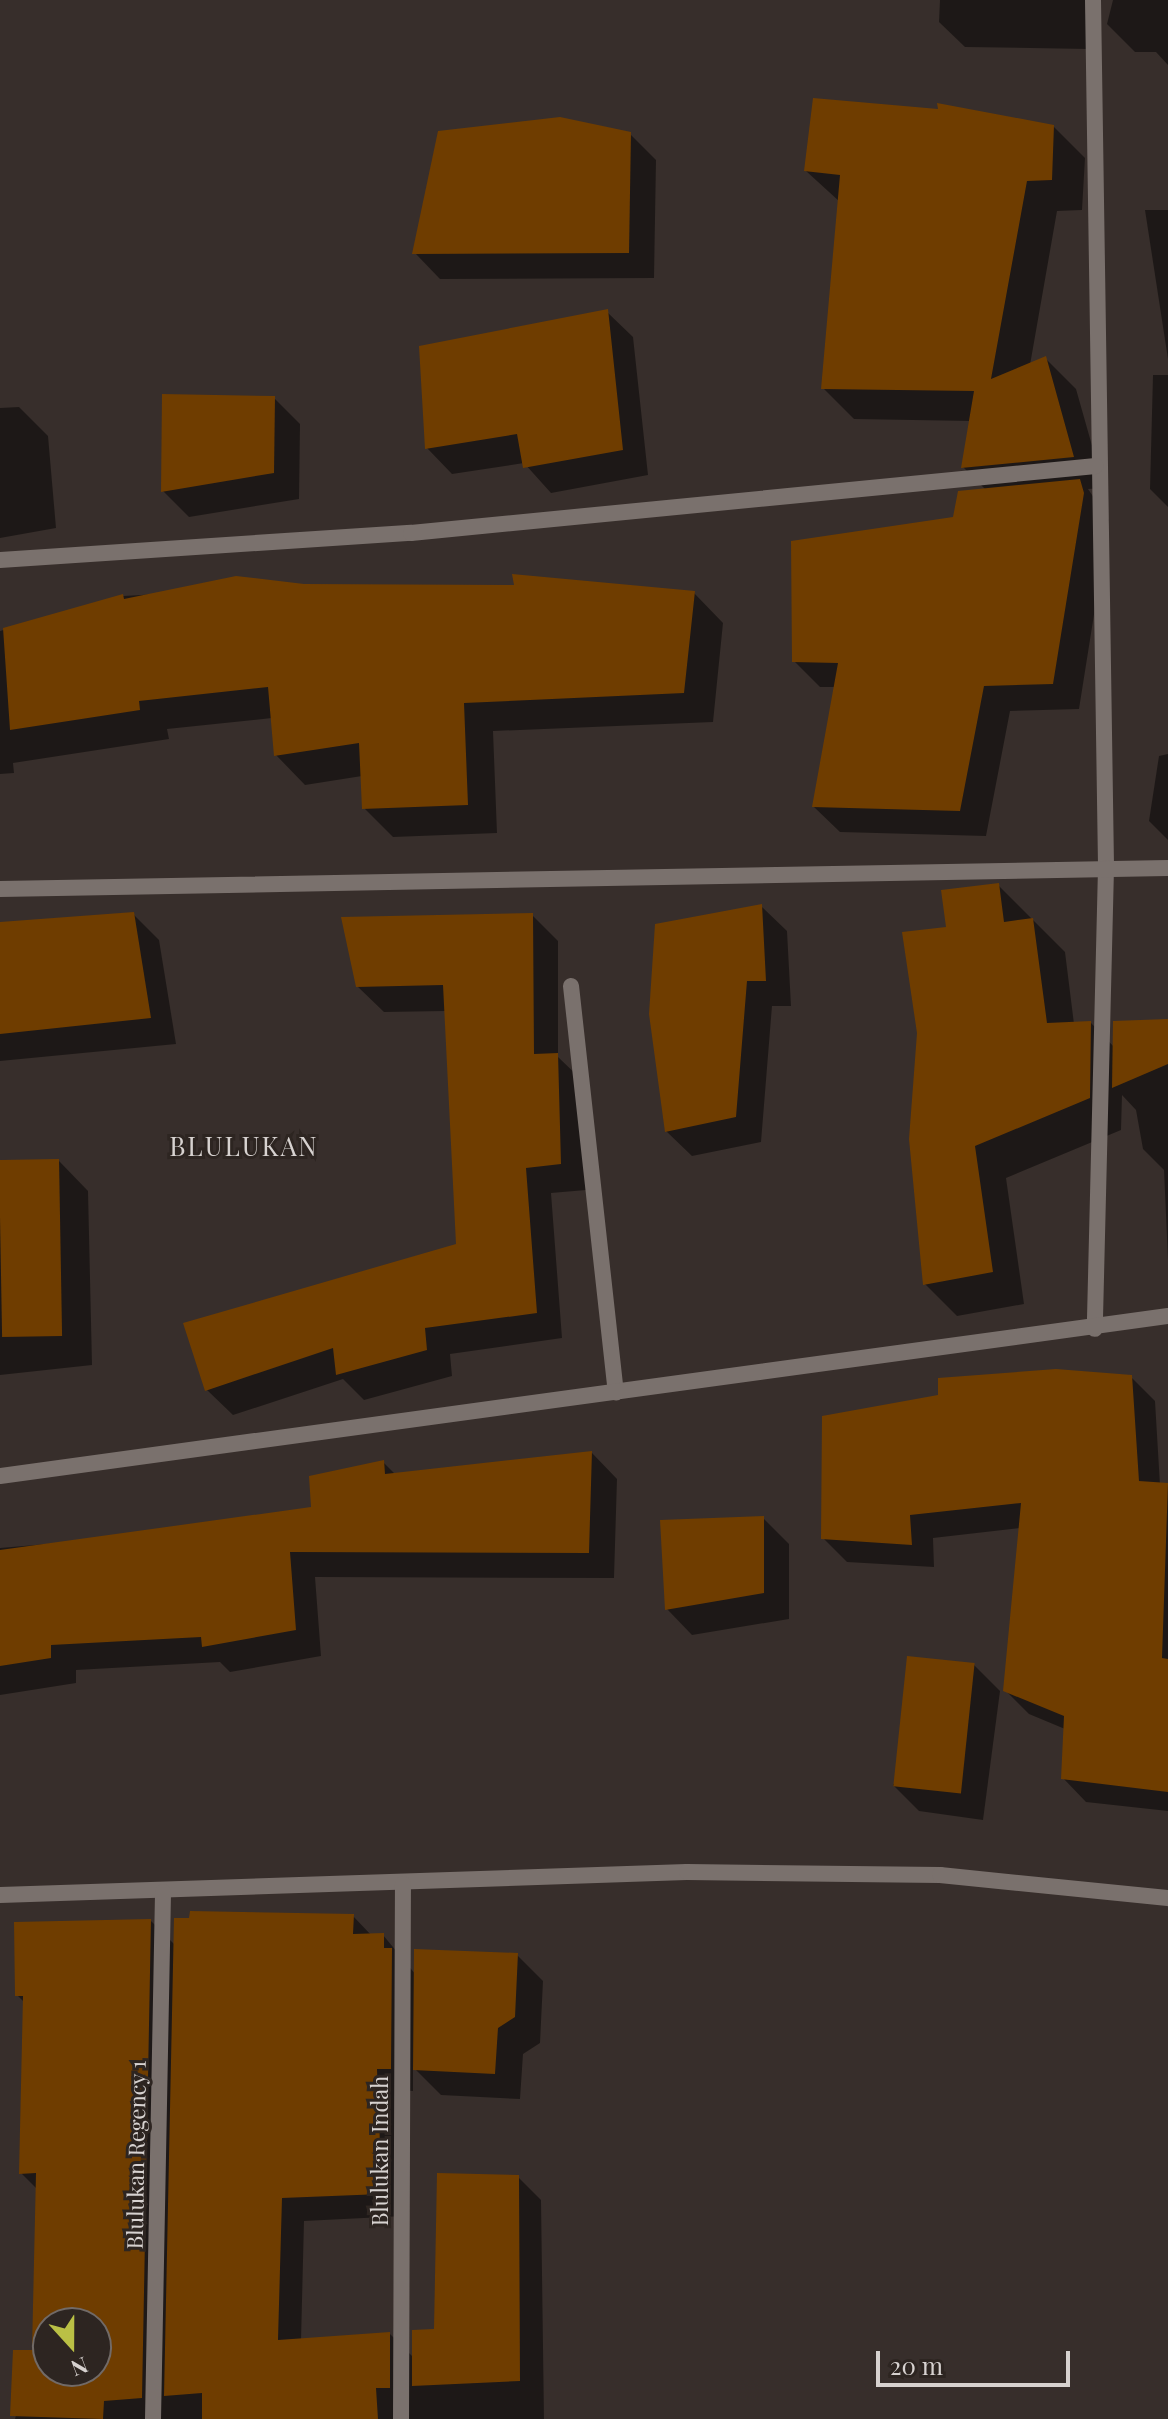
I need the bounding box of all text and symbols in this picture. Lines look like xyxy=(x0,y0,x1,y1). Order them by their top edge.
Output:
district label: BLULUKAN xyxy=(169,1130,319,1162)
street label: Blulukan Regency 1 xyxy=(121,2060,151,2250)
street label: Blulukan Indah xyxy=(367,2076,393,2226)
north arrow xyxy=(32,2307,112,2387)
scale bar xyxy=(880,2335,1074,2385)
text: 20 m xyxy=(890,2349,943,2381)
text: N xyxy=(67,2351,93,2384)

